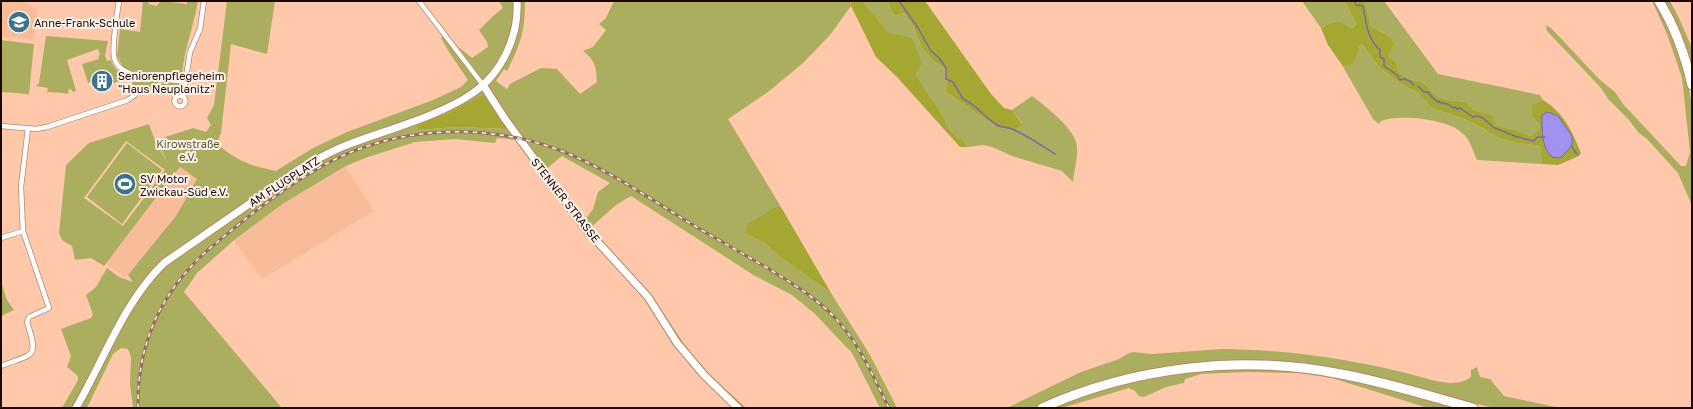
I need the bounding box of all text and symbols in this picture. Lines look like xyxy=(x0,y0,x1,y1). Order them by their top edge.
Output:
school or university icon: Anne-Frank-Schule xyxy=(6,9,32,35)
place label: Anne-Frank-Schule xyxy=(34,16,135,29)
building icon: Seniorenpflegeheim "Haus Neuplanitz" xyxy=(89,68,115,94)
place label: Seniorenpflegeheim "Haus Neuplanitz" xyxy=(118,69,225,95)
park label: Kirowstraße e.V. xyxy=(156,137,220,163)
street label: AM FLUGPLATZ xyxy=(246,153,322,209)
street label: STENNER STRASSE xyxy=(529,155,603,245)
sports icon: SV Motor Zwickau-Süd e.V. xyxy=(112,171,138,197)
place label: SV Motor Zwickau-Süd e.V. xyxy=(140,172,228,198)

